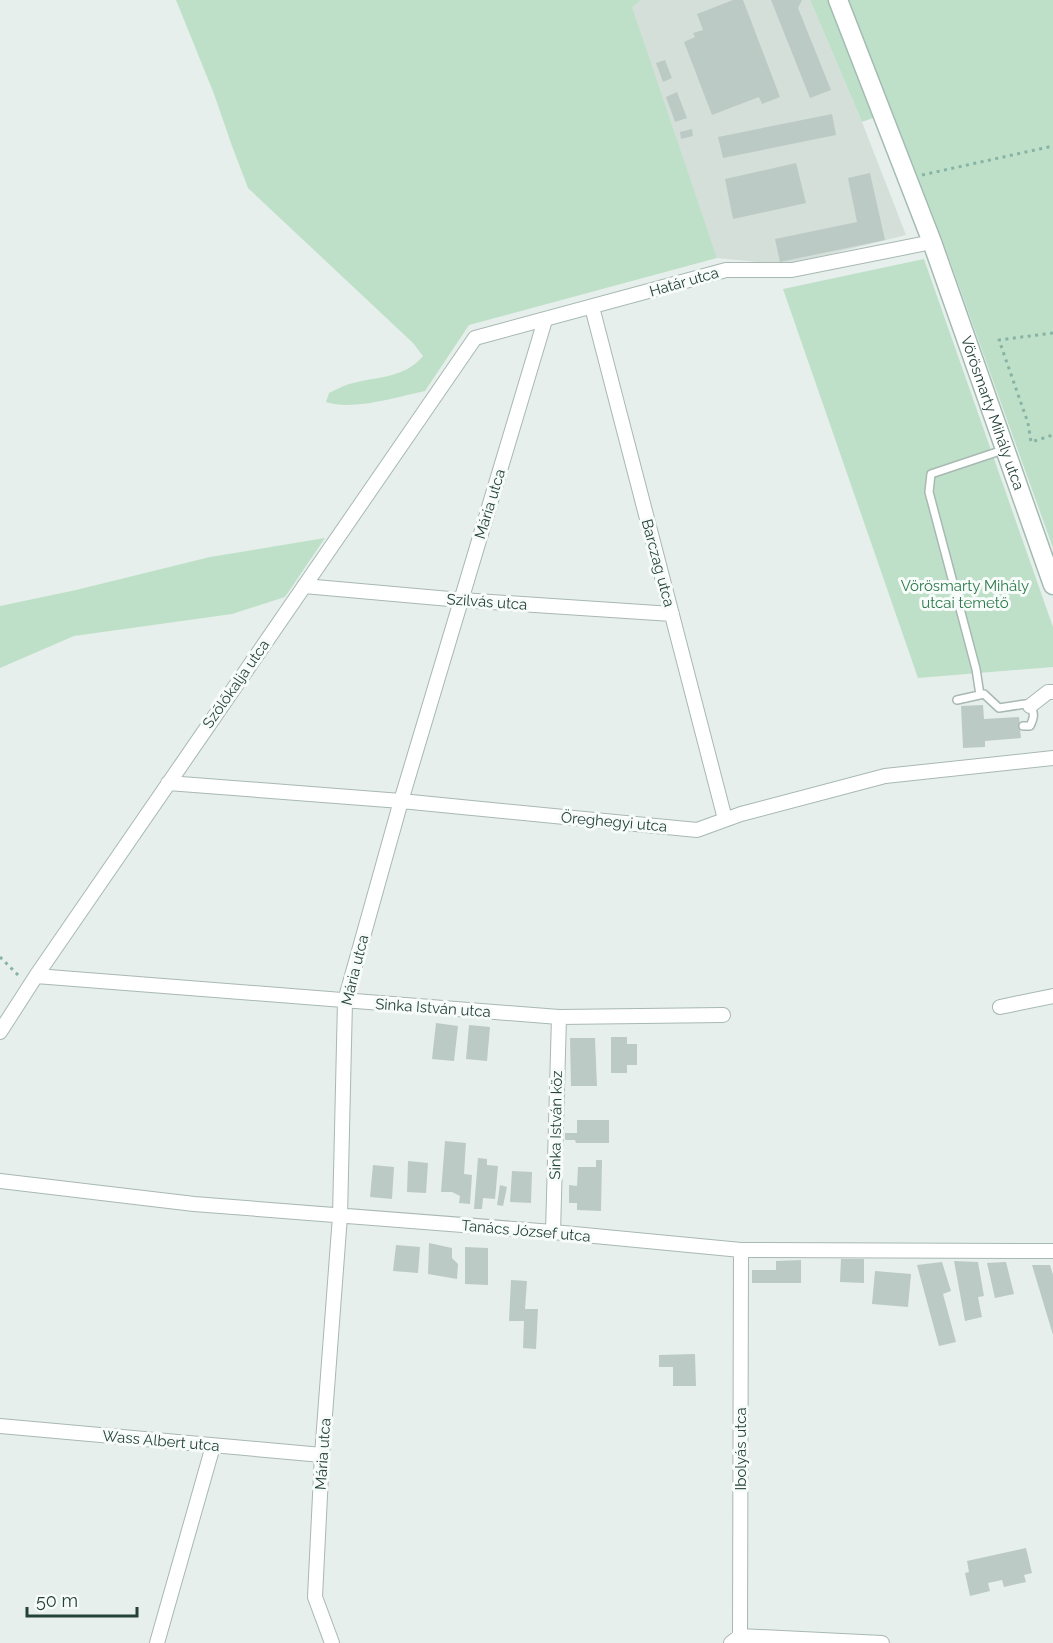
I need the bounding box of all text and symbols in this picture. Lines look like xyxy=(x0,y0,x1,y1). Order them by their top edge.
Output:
street label: Határ utca xyxy=(647,264,721,300)
street label: Vörösmarty Mihály utca xyxy=(957,334,1028,493)
street label: Mária utca xyxy=(471,467,509,541)
street label: Barczag utca xyxy=(638,517,678,609)
park label: Vörösmarty Mihály utcai temető xyxy=(901,577,1029,612)
street label: Szilvás utca xyxy=(446,590,528,614)
street label: Szőlőkalja utca xyxy=(199,636,273,732)
street label: Öreghegyi utca xyxy=(560,807,668,836)
street label: Mária utca xyxy=(338,933,372,1007)
street label: Sinka István utca xyxy=(375,995,491,1021)
street label: Sinka István köz xyxy=(546,1070,566,1180)
street label: Tanács József utca xyxy=(461,1216,591,1246)
street label: Ibolyás utca xyxy=(732,1407,750,1491)
street label: Mária utca xyxy=(312,1417,334,1491)
street label: Wass Albert utca xyxy=(102,1427,220,1455)
scale bar xyxy=(27,1580,136,1618)
text: 50 m xyxy=(36,1590,78,1611)

